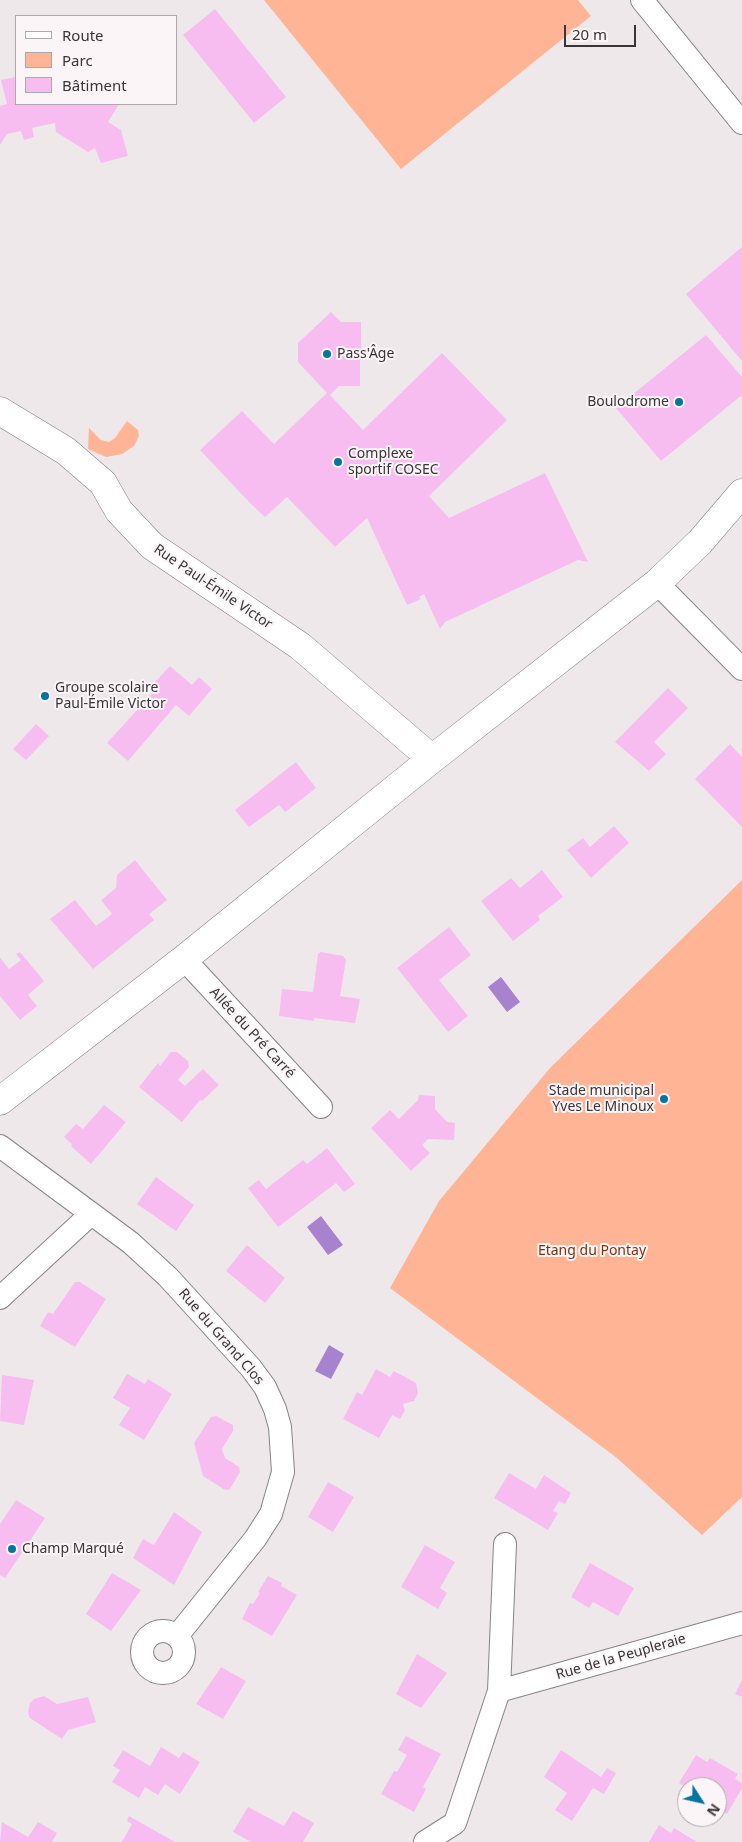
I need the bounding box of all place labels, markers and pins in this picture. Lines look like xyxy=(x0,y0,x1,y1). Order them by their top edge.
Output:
place label: Pass'Âge xyxy=(337,346,394,362)
marker: Pass'Âge xyxy=(321,348,333,360)
place label: Boulodrome xyxy=(587,394,669,410)
marker: Boulodrome xyxy=(673,396,685,408)
place label: Complexe sportif COSEC xyxy=(348,446,439,478)
marker: Complexe sportif COSEC xyxy=(332,456,344,468)
place label: Groupe scolaire Paul-Émile Victor xyxy=(55,680,166,712)
marker: Groupe scolaire Paul-Émile Victor xyxy=(39,690,51,702)
place label: Stade municipal Yves Le Minoux xyxy=(549,1083,654,1116)
marker: Stade municipal Yves Le Minoux xyxy=(658,1093,670,1105)
place label: Champ Marqué xyxy=(22,1541,124,1557)
marker: Champ Marqué xyxy=(6,1543,18,1555)

